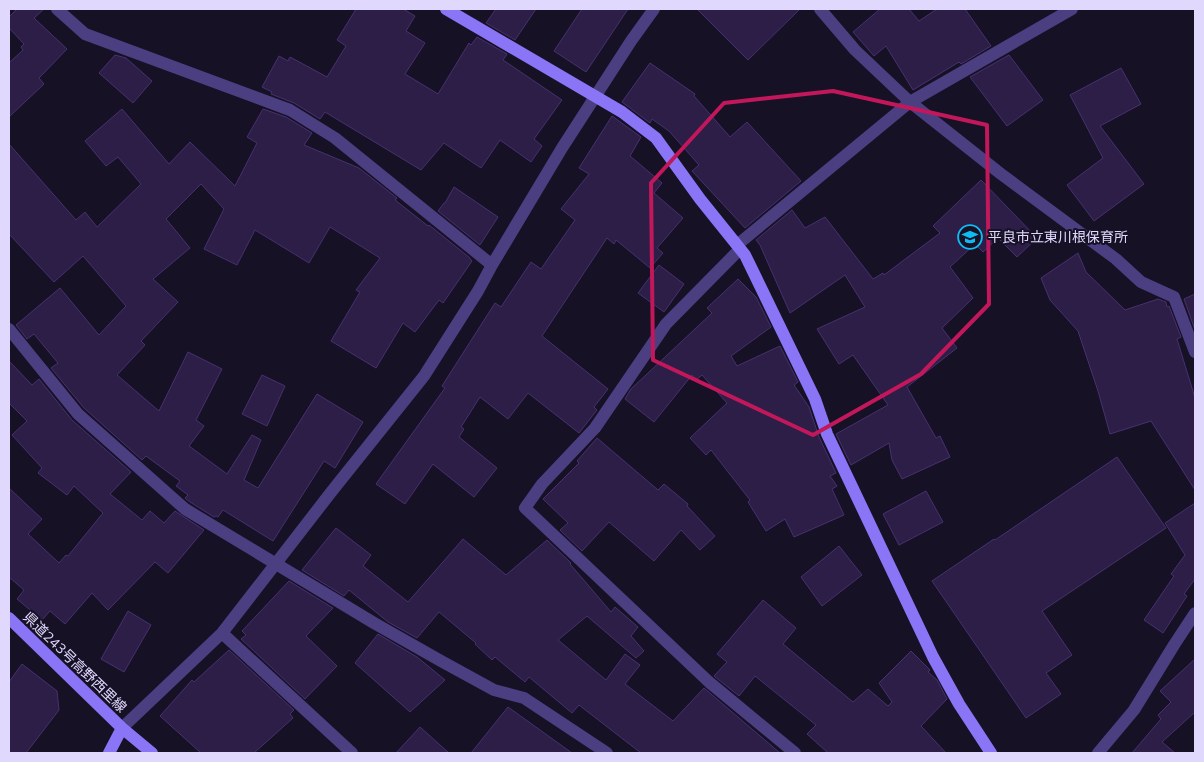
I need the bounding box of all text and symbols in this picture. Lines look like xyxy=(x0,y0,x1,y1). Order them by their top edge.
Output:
school or university icon: 平良市立東川根保育所 xyxy=(957,224,983,250)
place label: 平良市立東川根保育所 xyxy=(988,228,1128,246)
street label: 県道243号高野西里線 xyxy=(19,608,131,716)

